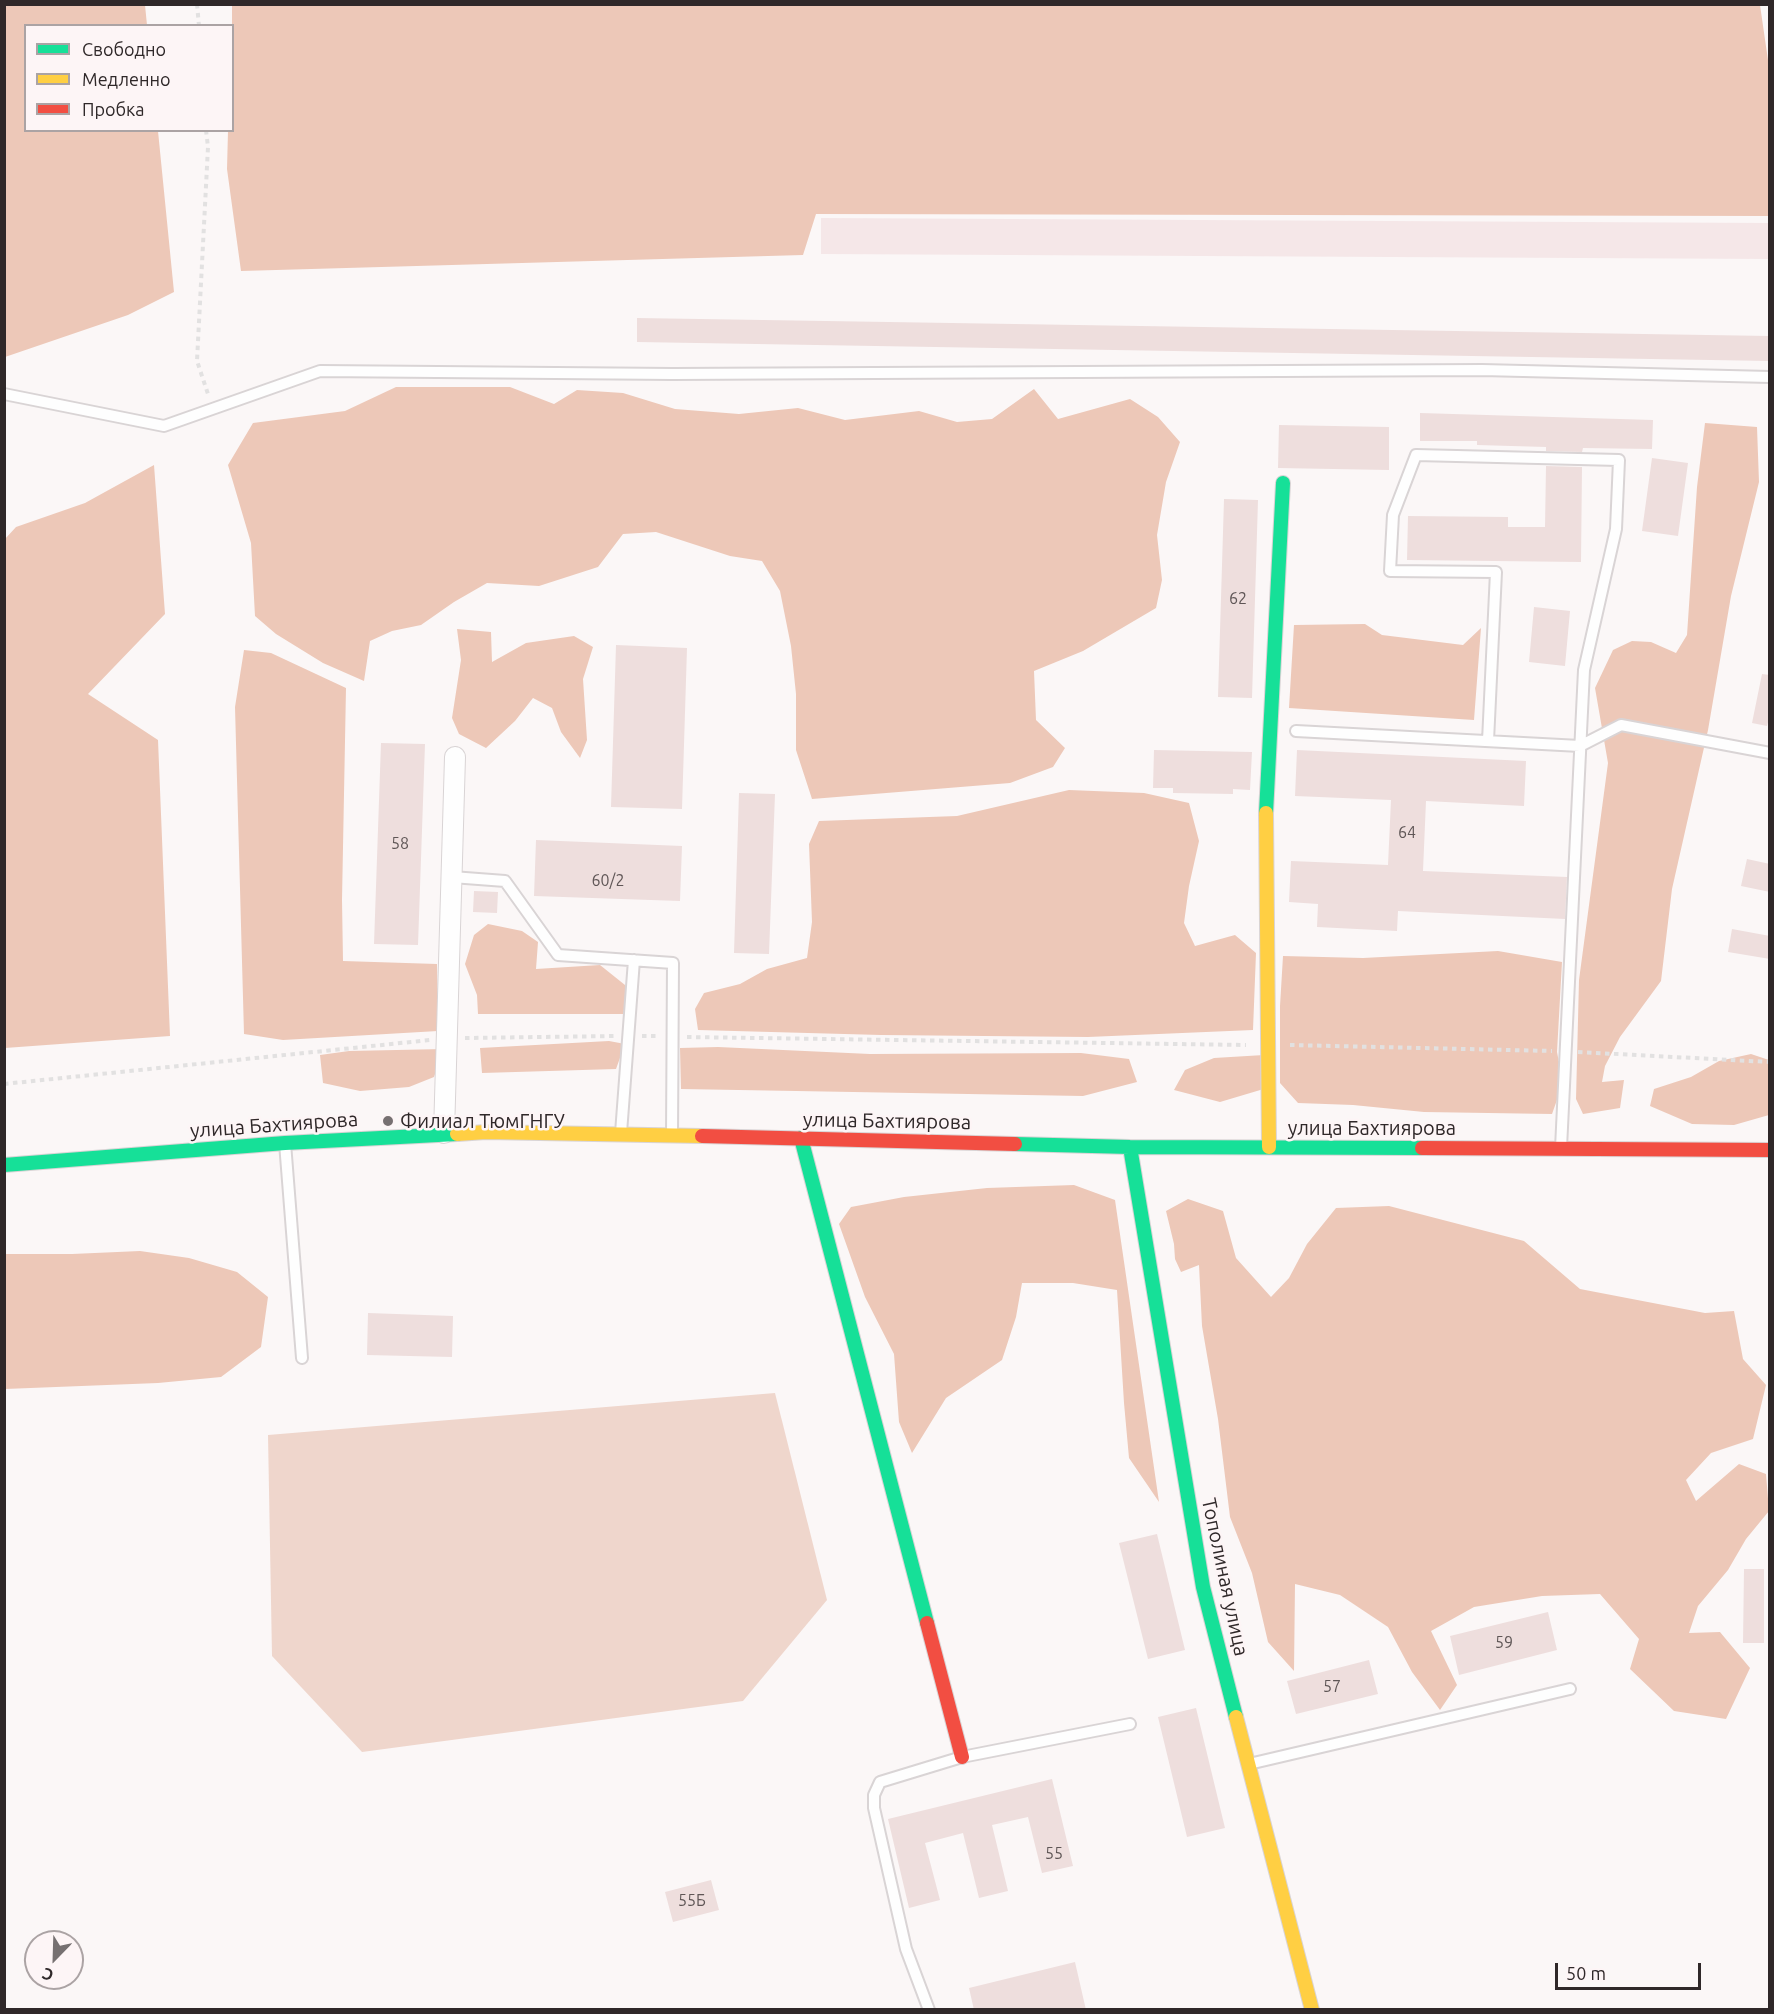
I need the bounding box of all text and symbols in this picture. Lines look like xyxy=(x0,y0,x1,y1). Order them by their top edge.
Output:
legend xyxy=(24,24,234,132)
text: Свободно xyxy=(82,39,166,59)
text: Медленно xyxy=(82,69,171,89)
text: Пробка xyxy=(82,99,145,119)
house number: 62 xyxy=(1229,589,1247,609)
house number: 64 xyxy=(1398,823,1416,843)
house number: 58 xyxy=(391,834,409,854)
house number: 60/2 xyxy=(592,871,624,891)
street label: улица Бахтиярова xyxy=(189,1107,359,1143)
street label: улица Бахтиярова xyxy=(803,1108,971,1134)
place label: Филиал ТюмГНГУ xyxy=(400,1109,565,1133)
marker: Филиал ТюмГНГУ xyxy=(381,1114,395,1128)
street label: улица Бахтиярова xyxy=(1288,1116,1456,1140)
street label: Тополиная улица xyxy=(1197,1496,1253,1658)
house number: 59 xyxy=(1495,1633,1513,1653)
house number: 57 xyxy=(1323,1677,1341,1697)
house number: 55 xyxy=(1045,1844,1063,1864)
house number: 55Б xyxy=(678,1891,706,1911)
north arrow xyxy=(24,1930,84,1990)
scale bar xyxy=(1558,1951,1704,1989)
text: 50 m xyxy=(1566,1963,1606,1983)
text: С xyxy=(40,1964,56,1985)

